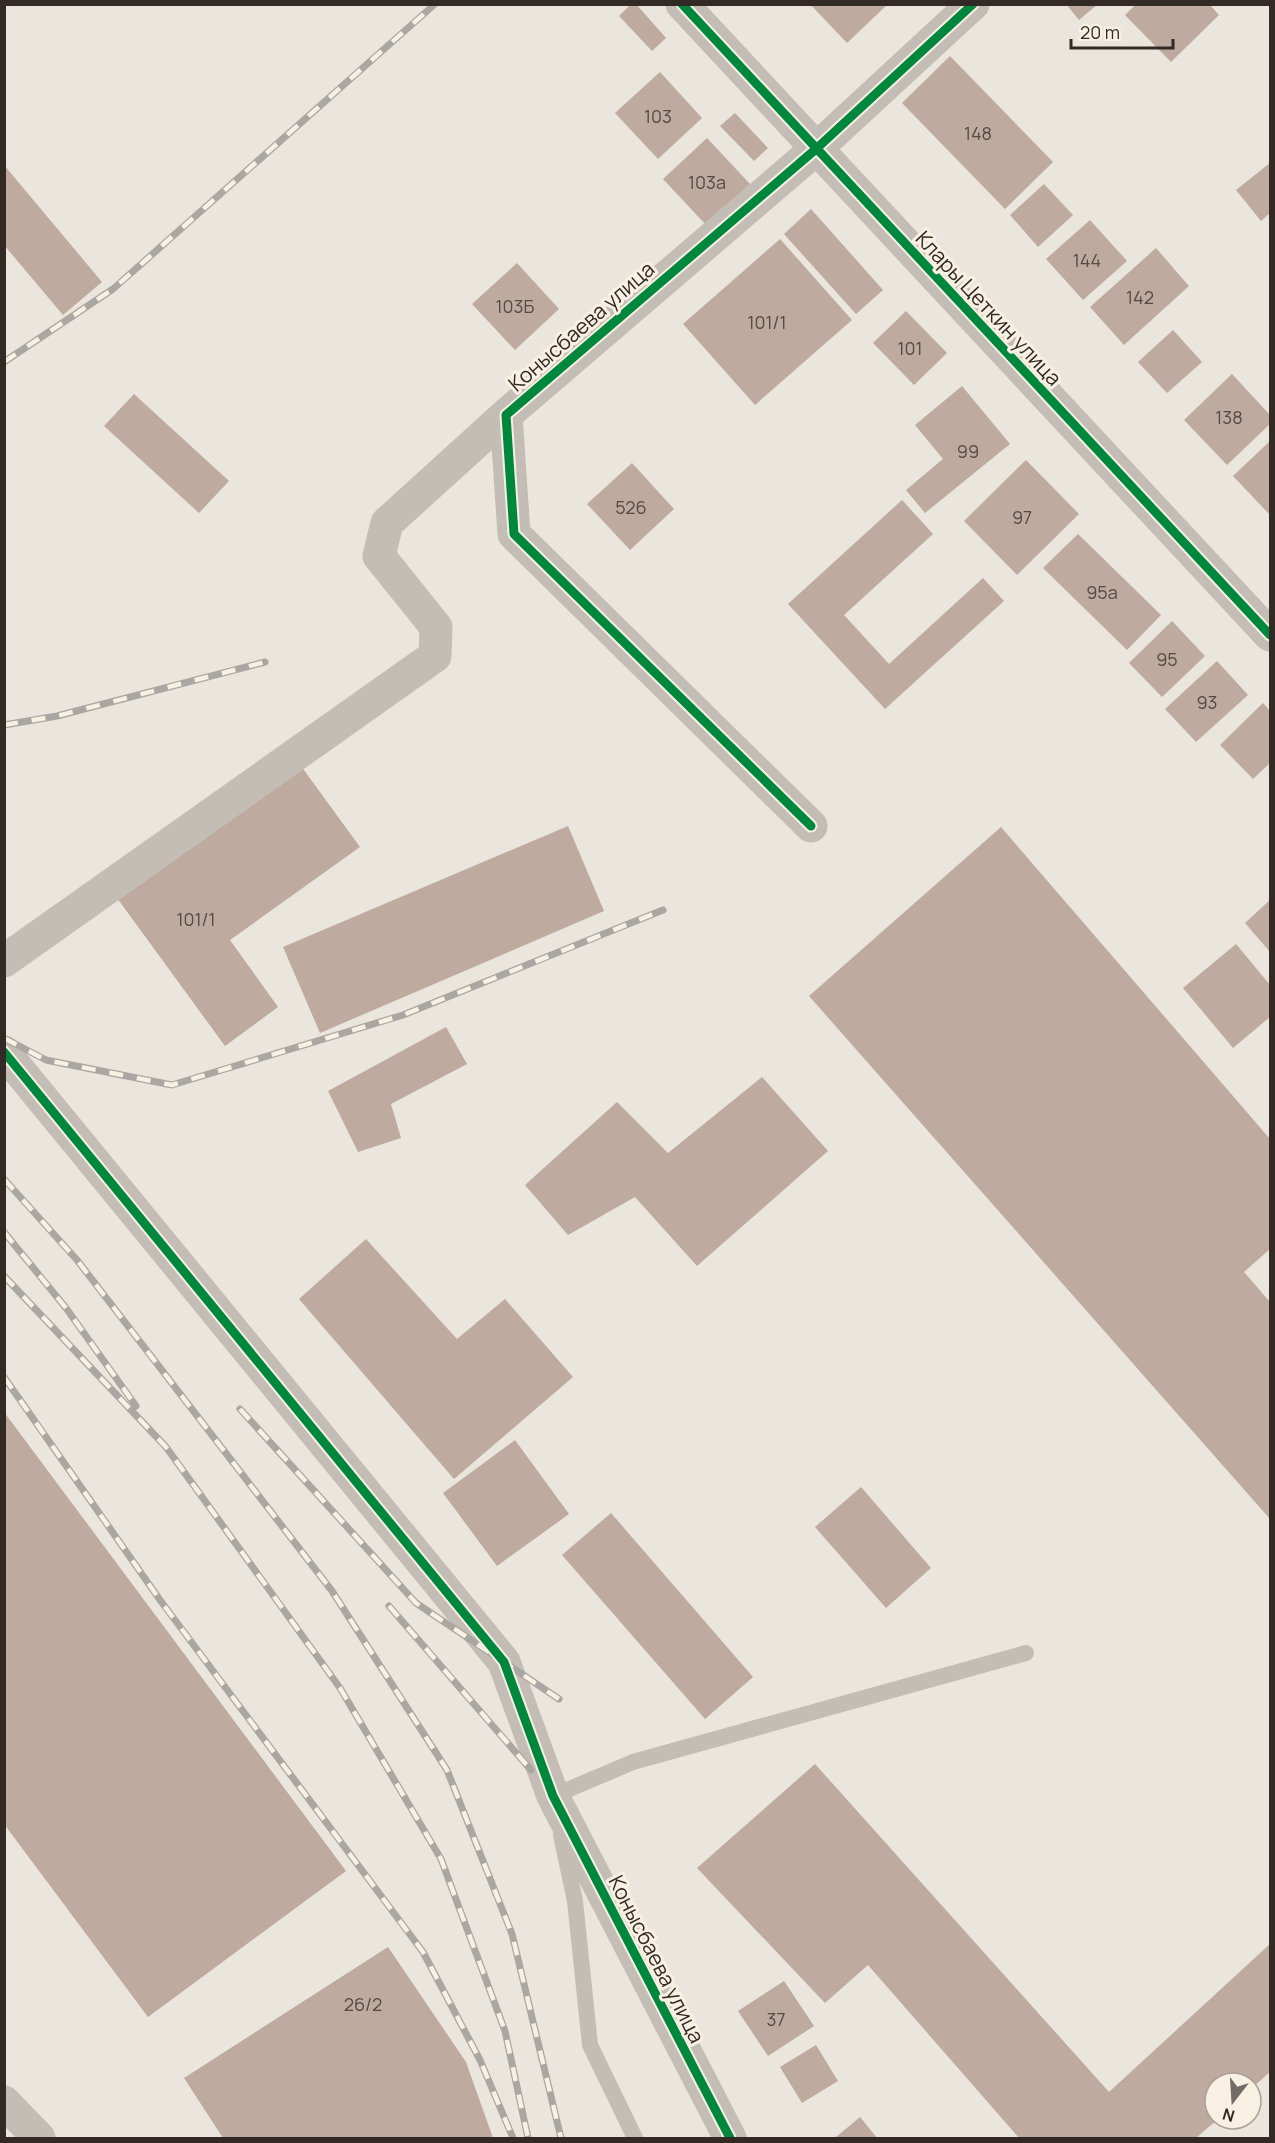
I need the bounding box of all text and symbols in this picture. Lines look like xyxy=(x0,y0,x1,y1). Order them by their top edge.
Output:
scale bar xyxy=(1071,12,1173,50)
text: 20 m xyxy=(1080,20,1120,44)
house number: 103 xyxy=(644,104,672,128)
house number: 148 xyxy=(964,121,992,145)
house number: 103а xyxy=(688,170,726,194)
street label: Клары Цеткин улица xyxy=(910,225,1068,391)
house number: 144 xyxy=(1073,248,1101,272)
street label: Конысбаева улица xyxy=(502,255,660,397)
house number: 142 xyxy=(1126,285,1154,309)
house number: 103Б xyxy=(496,294,535,318)
house number: 101/1 xyxy=(747,310,787,334)
house number: 101 xyxy=(897,336,923,360)
house number: 138 xyxy=(1215,405,1243,429)
house number: 99 xyxy=(957,439,979,463)
house number: 526 xyxy=(615,495,647,519)
house number: 97 xyxy=(1012,505,1032,529)
house number: 95а xyxy=(1086,580,1118,604)
house number: 95 xyxy=(1156,647,1178,671)
house number: 93 xyxy=(1196,690,1218,714)
house number: 101/1 xyxy=(176,907,216,931)
street label: Конысбаева улица xyxy=(603,1870,711,2048)
house number: 26/2 xyxy=(344,1992,382,2016)
house number: 37 xyxy=(767,2007,786,2031)
north arrow xyxy=(1203,2071,1263,2131)
text: N xyxy=(1220,2103,1237,2128)

